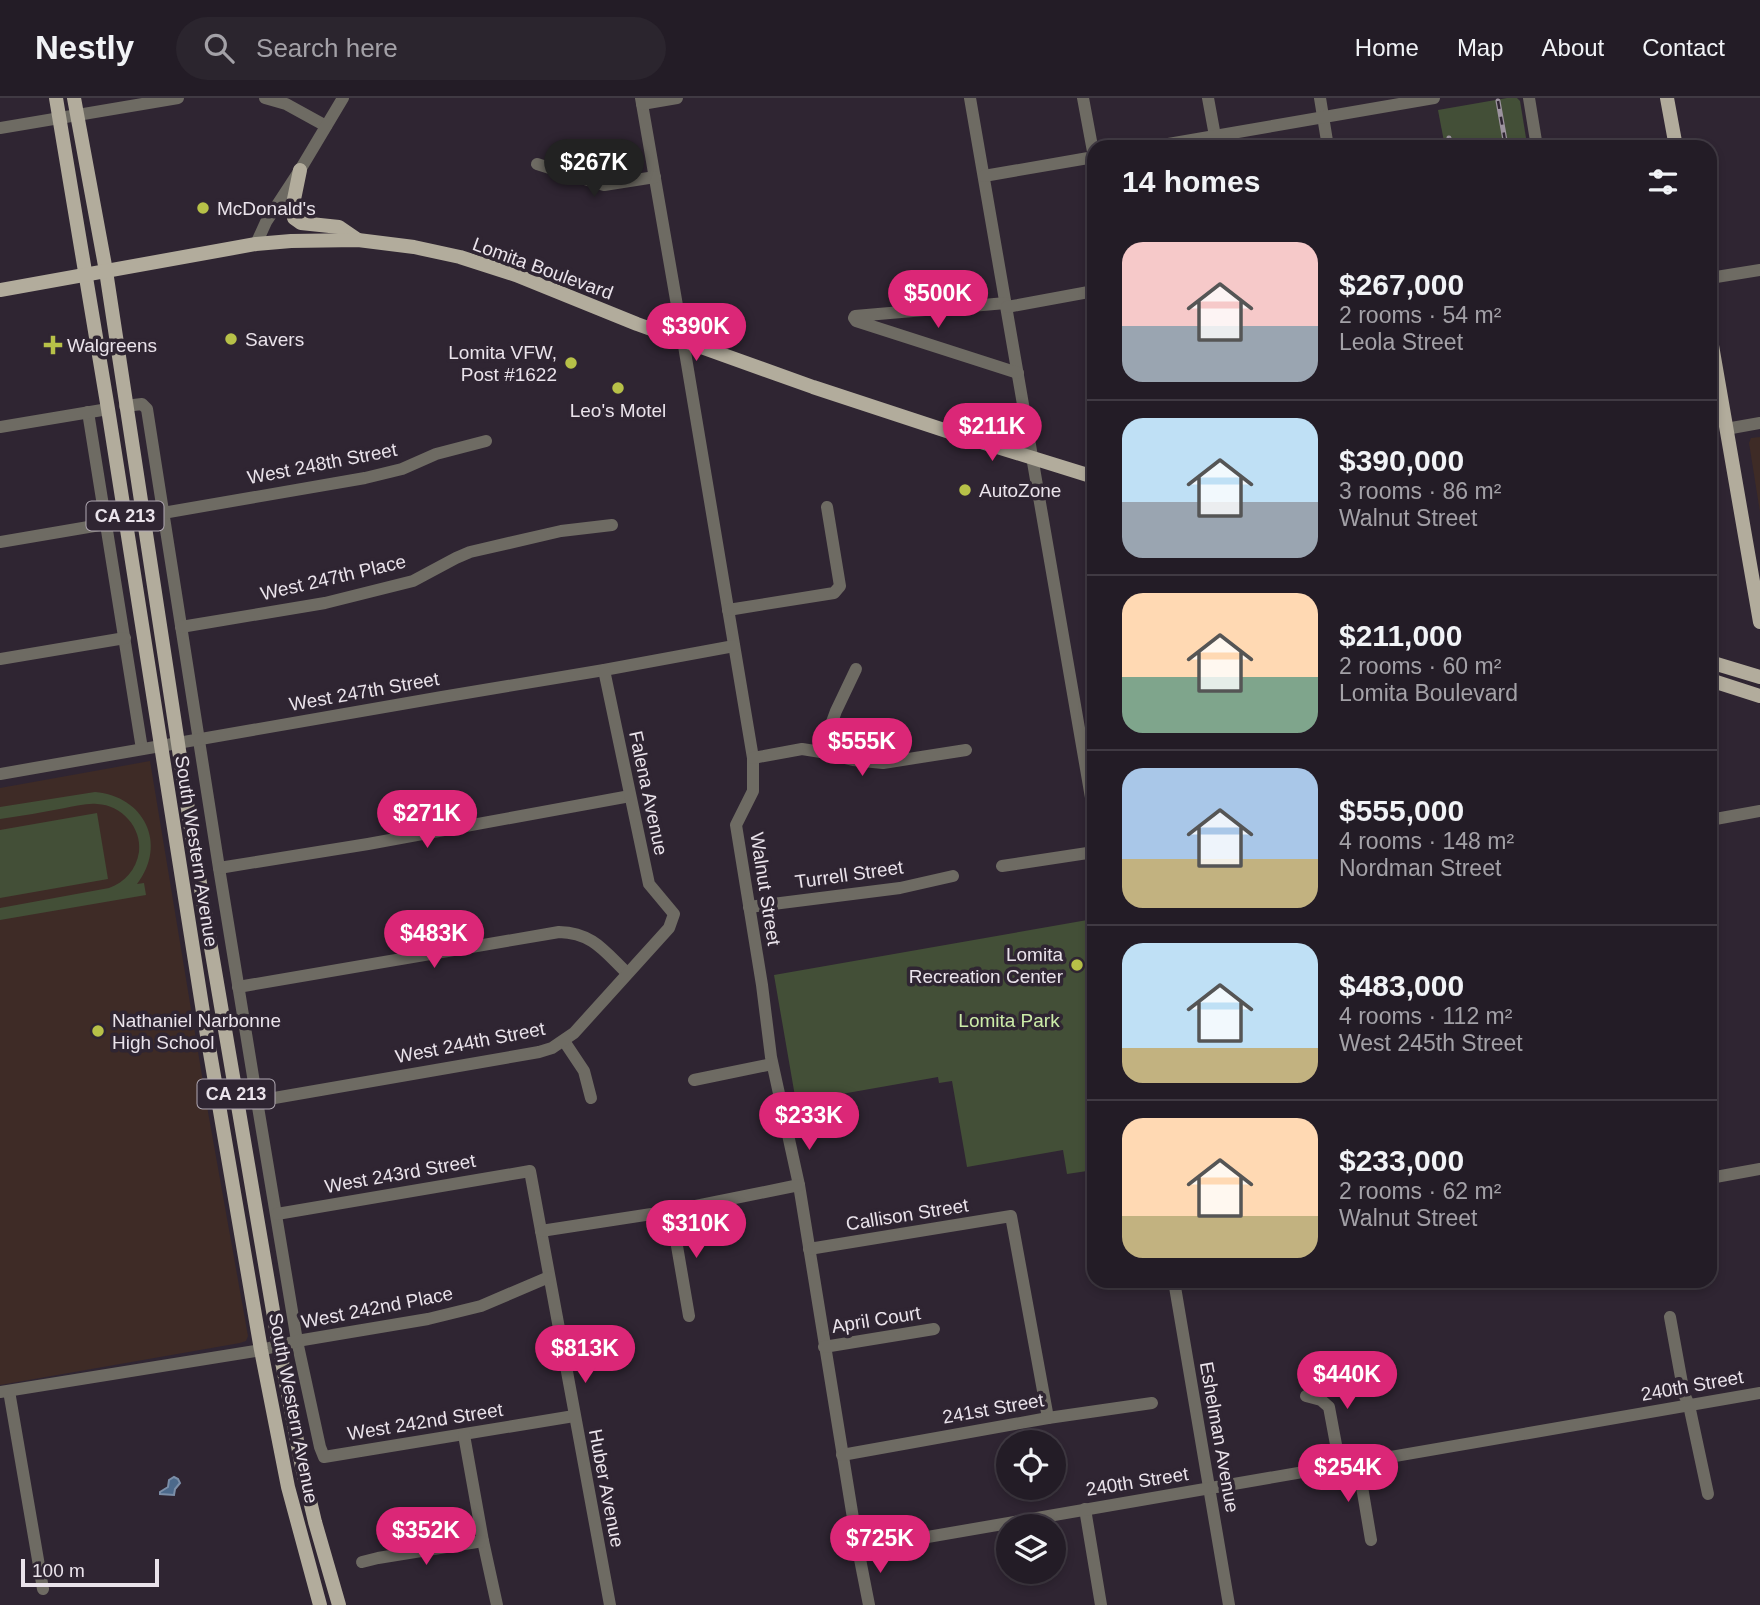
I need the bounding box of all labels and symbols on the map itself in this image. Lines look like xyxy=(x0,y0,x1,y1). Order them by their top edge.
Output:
pin: $267K xyxy=(545,140,643,199)
place label: McDonald's xyxy=(217,198,316,219)
marker: McDonald's xyxy=(195,200,211,216)
street label: Lomita Boulevard xyxy=(470,233,616,304)
pin: $500K xyxy=(889,271,987,330)
pin: $390K xyxy=(647,303,745,363)
place label: Savers xyxy=(245,329,304,350)
marker: Savers xyxy=(223,331,239,347)
place label: Walgreens xyxy=(67,335,157,356)
marker: Walgreens xyxy=(45,337,61,353)
place label: Lomita VFW, Post #1622 xyxy=(448,342,557,385)
marker: Lomita VFW, Post #1622 xyxy=(563,355,579,371)
marker: Leo's Motel xyxy=(610,380,626,396)
place label: Leo's Motel xyxy=(570,400,666,421)
pin: $211K xyxy=(943,404,1041,463)
street label: West 248th Street xyxy=(246,439,399,488)
place label: AutoZone xyxy=(979,480,1061,501)
marker: AutoZone xyxy=(957,482,973,498)
road number: CA 213 xyxy=(86,502,164,530)
street label: West 247th Place xyxy=(258,551,408,604)
street label: West 247th Street xyxy=(288,668,441,715)
pin: $555K xyxy=(813,718,911,778)
street label: Falena Avenue xyxy=(625,729,672,857)
street label: South Western Avenue xyxy=(171,754,222,948)
pin: $271K xyxy=(378,790,476,850)
street label: Walnut Street xyxy=(746,831,785,948)
street label: Turrell Street xyxy=(794,856,905,892)
pin: $483K xyxy=(385,910,483,970)
place label: Lomita Recreation Center xyxy=(909,944,1064,987)
marker: Lomita Recreation Center xyxy=(1069,957,1085,973)
place label: Nathaniel Narbonne High School xyxy=(112,1010,281,1053)
park label: Lomita Park xyxy=(958,1010,1060,1031)
street label: West 244th Street xyxy=(394,1018,547,1067)
marker: Nathaniel Narbonne High School xyxy=(90,1023,106,1039)
road number: CA 213 xyxy=(198,1079,274,1108)
pin: $233K xyxy=(760,1093,858,1152)
street label: West 243rd Street xyxy=(323,1150,478,1197)
street label: Callison Street xyxy=(844,1194,970,1235)
pin: $310K xyxy=(647,1200,745,1260)
street label: West 242nd Place xyxy=(300,1283,455,1332)
street label: April Court xyxy=(830,1302,923,1337)
street label: South Western Avenue xyxy=(265,1311,322,1505)
pin: $813K xyxy=(536,1326,634,1385)
pin: $440K xyxy=(1298,1352,1396,1411)
street label: Eshelman Avenue xyxy=(1196,1360,1243,1514)
street label: 240th Street xyxy=(1639,1366,1746,1405)
street label: 241st Street xyxy=(941,1389,1046,1428)
street label: West 242nd Street xyxy=(346,1399,505,1444)
street label: Huber Avenue xyxy=(585,1427,628,1549)
pin: $254K xyxy=(1299,1444,1397,1504)
street label: 240th Street xyxy=(1084,1463,1191,1500)
pin: $352K xyxy=(377,1508,475,1567)
pin: $725K xyxy=(831,1516,929,1575)
scale bar xyxy=(21,1556,159,1588)

